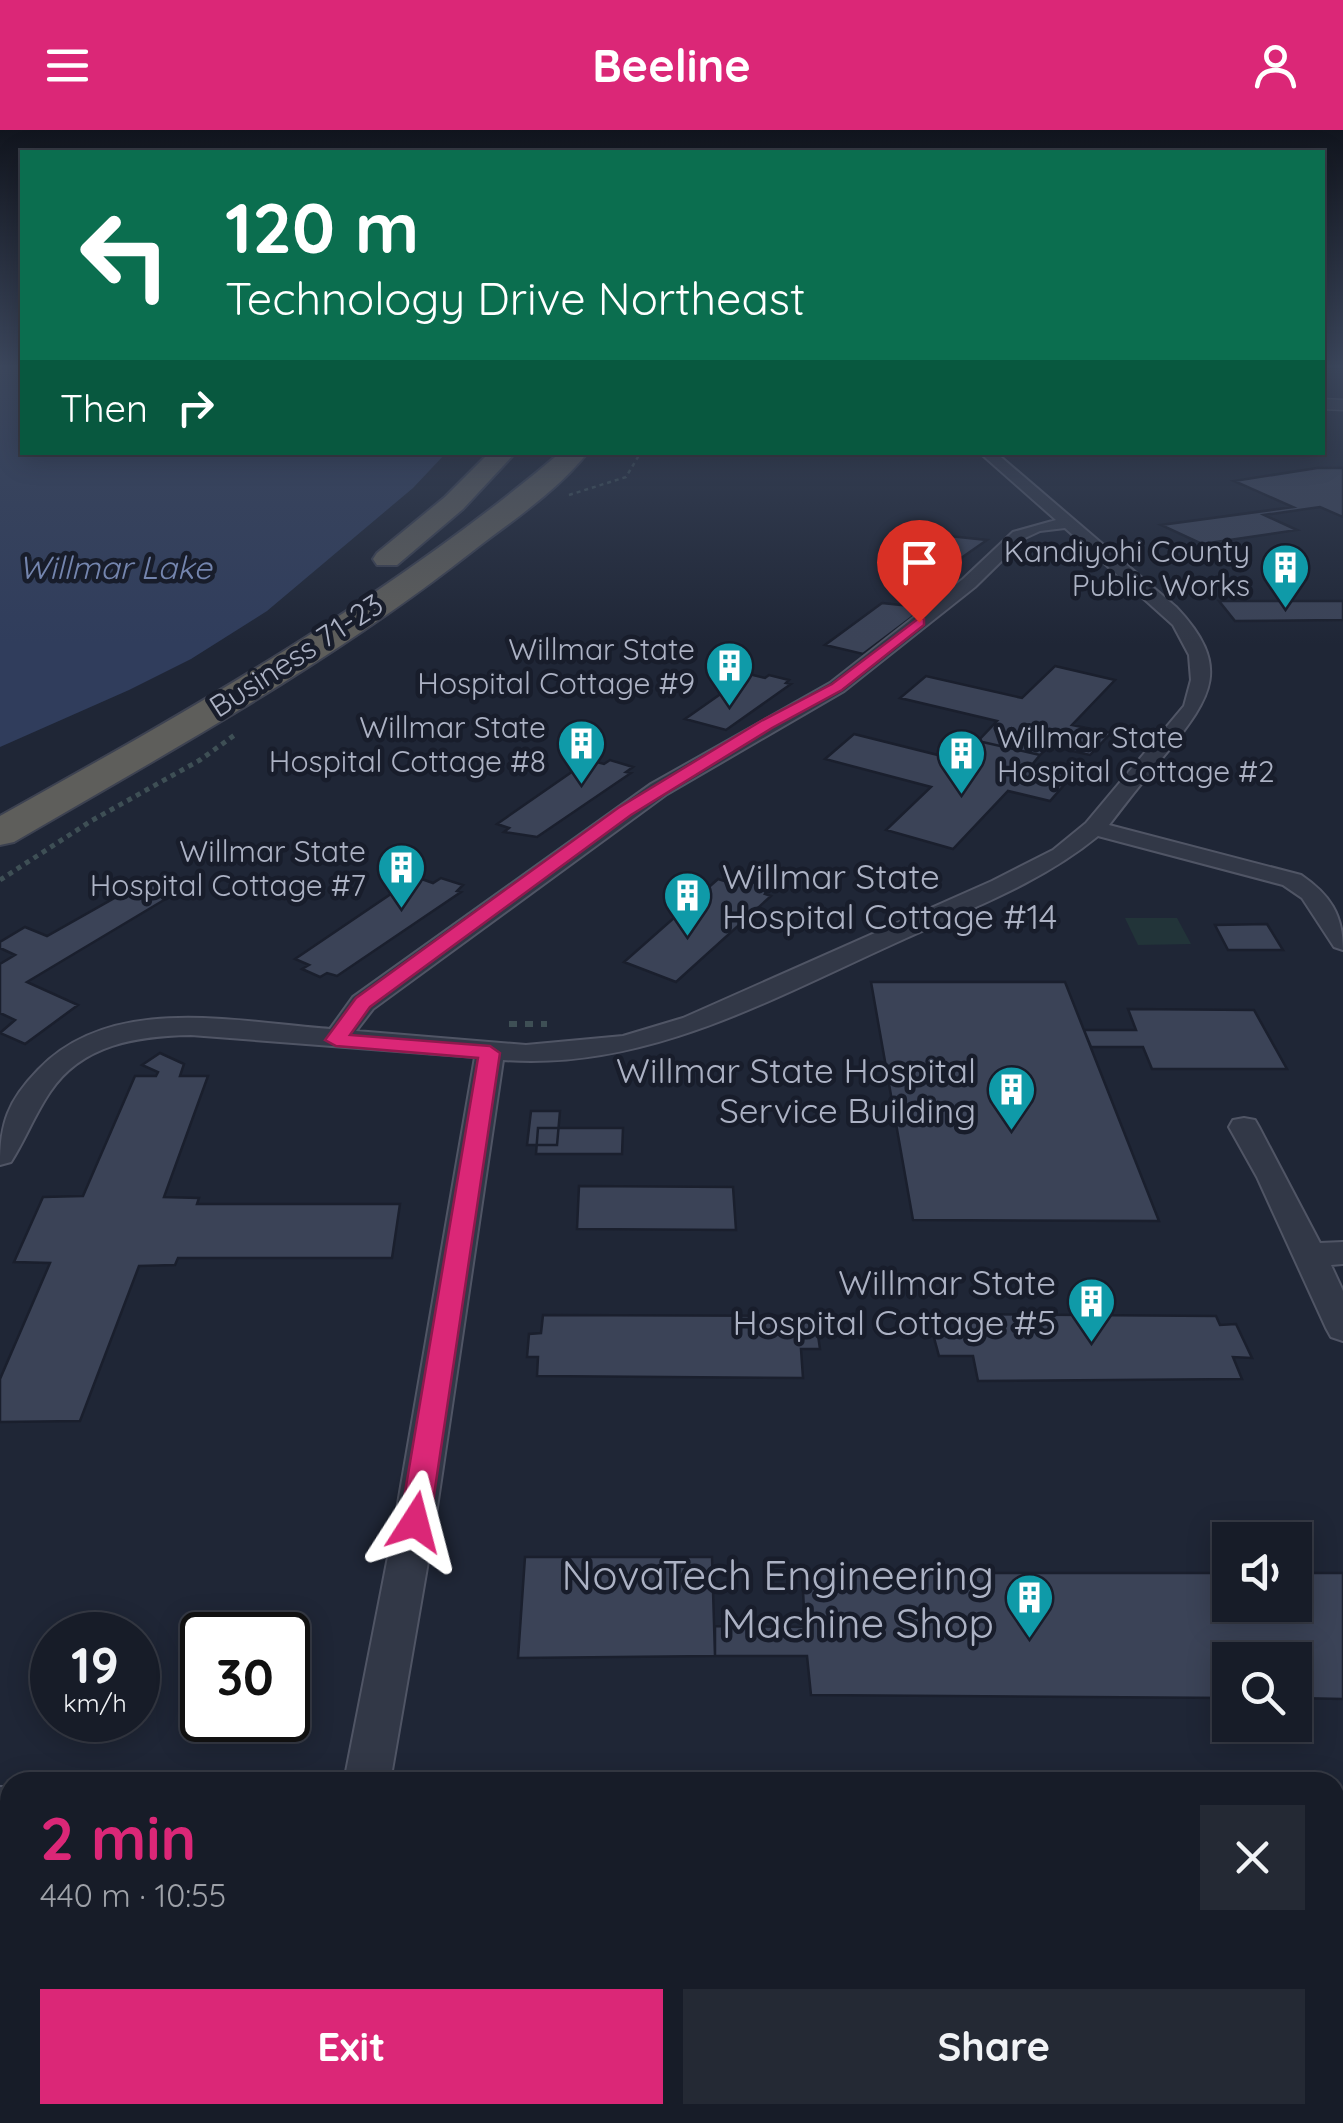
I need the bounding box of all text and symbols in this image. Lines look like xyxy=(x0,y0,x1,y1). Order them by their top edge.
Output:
text: Beeline xyxy=(592,37,751,93)
icon: menu xyxy=(40,38,95,93)
icon: person xyxy=(1248,38,1303,93)
text: 120 m xyxy=(225,183,419,271)
icon: left xyxy=(60,190,190,320)
text: Technology Drive Northeast xyxy=(225,270,805,326)
icon: right xyxy=(168,380,223,435)
text: Then xyxy=(60,384,148,432)
pin xyxy=(877,520,962,623)
place label: Kandiyohi County Public Works xyxy=(1004,532,1250,604)
icon: arrive xyxy=(892,535,947,590)
building icon: Kandiyohi County Public Works xyxy=(1259,542,1311,610)
water label: Willmar Lake xyxy=(18,547,213,587)
street label: Business 71-23 xyxy=(202,585,390,725)
place label: Willmar State Hospital Cottage #9 xyxy=(417,630,695,702)
building icon: Willmar State Hospital Cottage #9 xyxy=(704,640,756,708)
place label: Willmar State Hospital Cottage #8 xyxy=(269,708,546,780)
building icon: Willmar State Hospital Cottage #8 xyxy=(555,718,607,786)
place label: Willmar State Hospital Cottage #2 xyxy=(997,718,1275,790)
building icon: Willmar State Hospital Cottage #2 xyxy=(936,728,988,796)
place label: Willmar State Hospital Cottage #7 xyxy=(90,832,366,904)
building icon: Willmar State Hospital Cottage #7 xyxy=(375,842,427,910)
place label: Willmar State Hospital Cottage #14 xyxy=(722,854,1057,938)
building icon: Willmar State Hospital Cottage #14 xyxy=(661,870,713,938)
place label: Willmar State Hospital Service Building xyxy=(616,1048,976,1132)
building icon: Willmar State Hospital Service Building xyxy=(985,1064,1037,1132)
place label: Willmar State Hospital Cottage #5 xyxy=(732,1260,1056,1344)
building icon: Willmar State Hospital Cottage #5 xyxy=(1065,1276,1117,1344)
position arrow xyxy=(363,1470,467,1574)
map controls xyxy=(1212,1522,1312,1742)
button: sound xyxy=(1212,1522,1312,1622)
place label: NovaTech Engineering Machine Shop xyxy=(562,1548,994,1649)
building icon: NovaTech Engineering Machine Shop xyxy=(1003,1572,1055,1640)
speed limit sign: 30 xyxy=(180,1612,310,1742)
text: 19 xyxy=(71,1633,119,1696)
button: search xyxy=(1212,1642,1312,1742)
text: km/h xyxy=(63,1687,127,1718)
text: 2 min xyxy=(40,1800,196,1875)
button: close xyxy=(1200,1805,1305,1910)
text: 440 m · 10:55 xyxy=(40,1875,226,1915)
button: Exit xyxy=(40,1989,663,2104)
button: Share xyxy=(683,1989,1305,2104)

